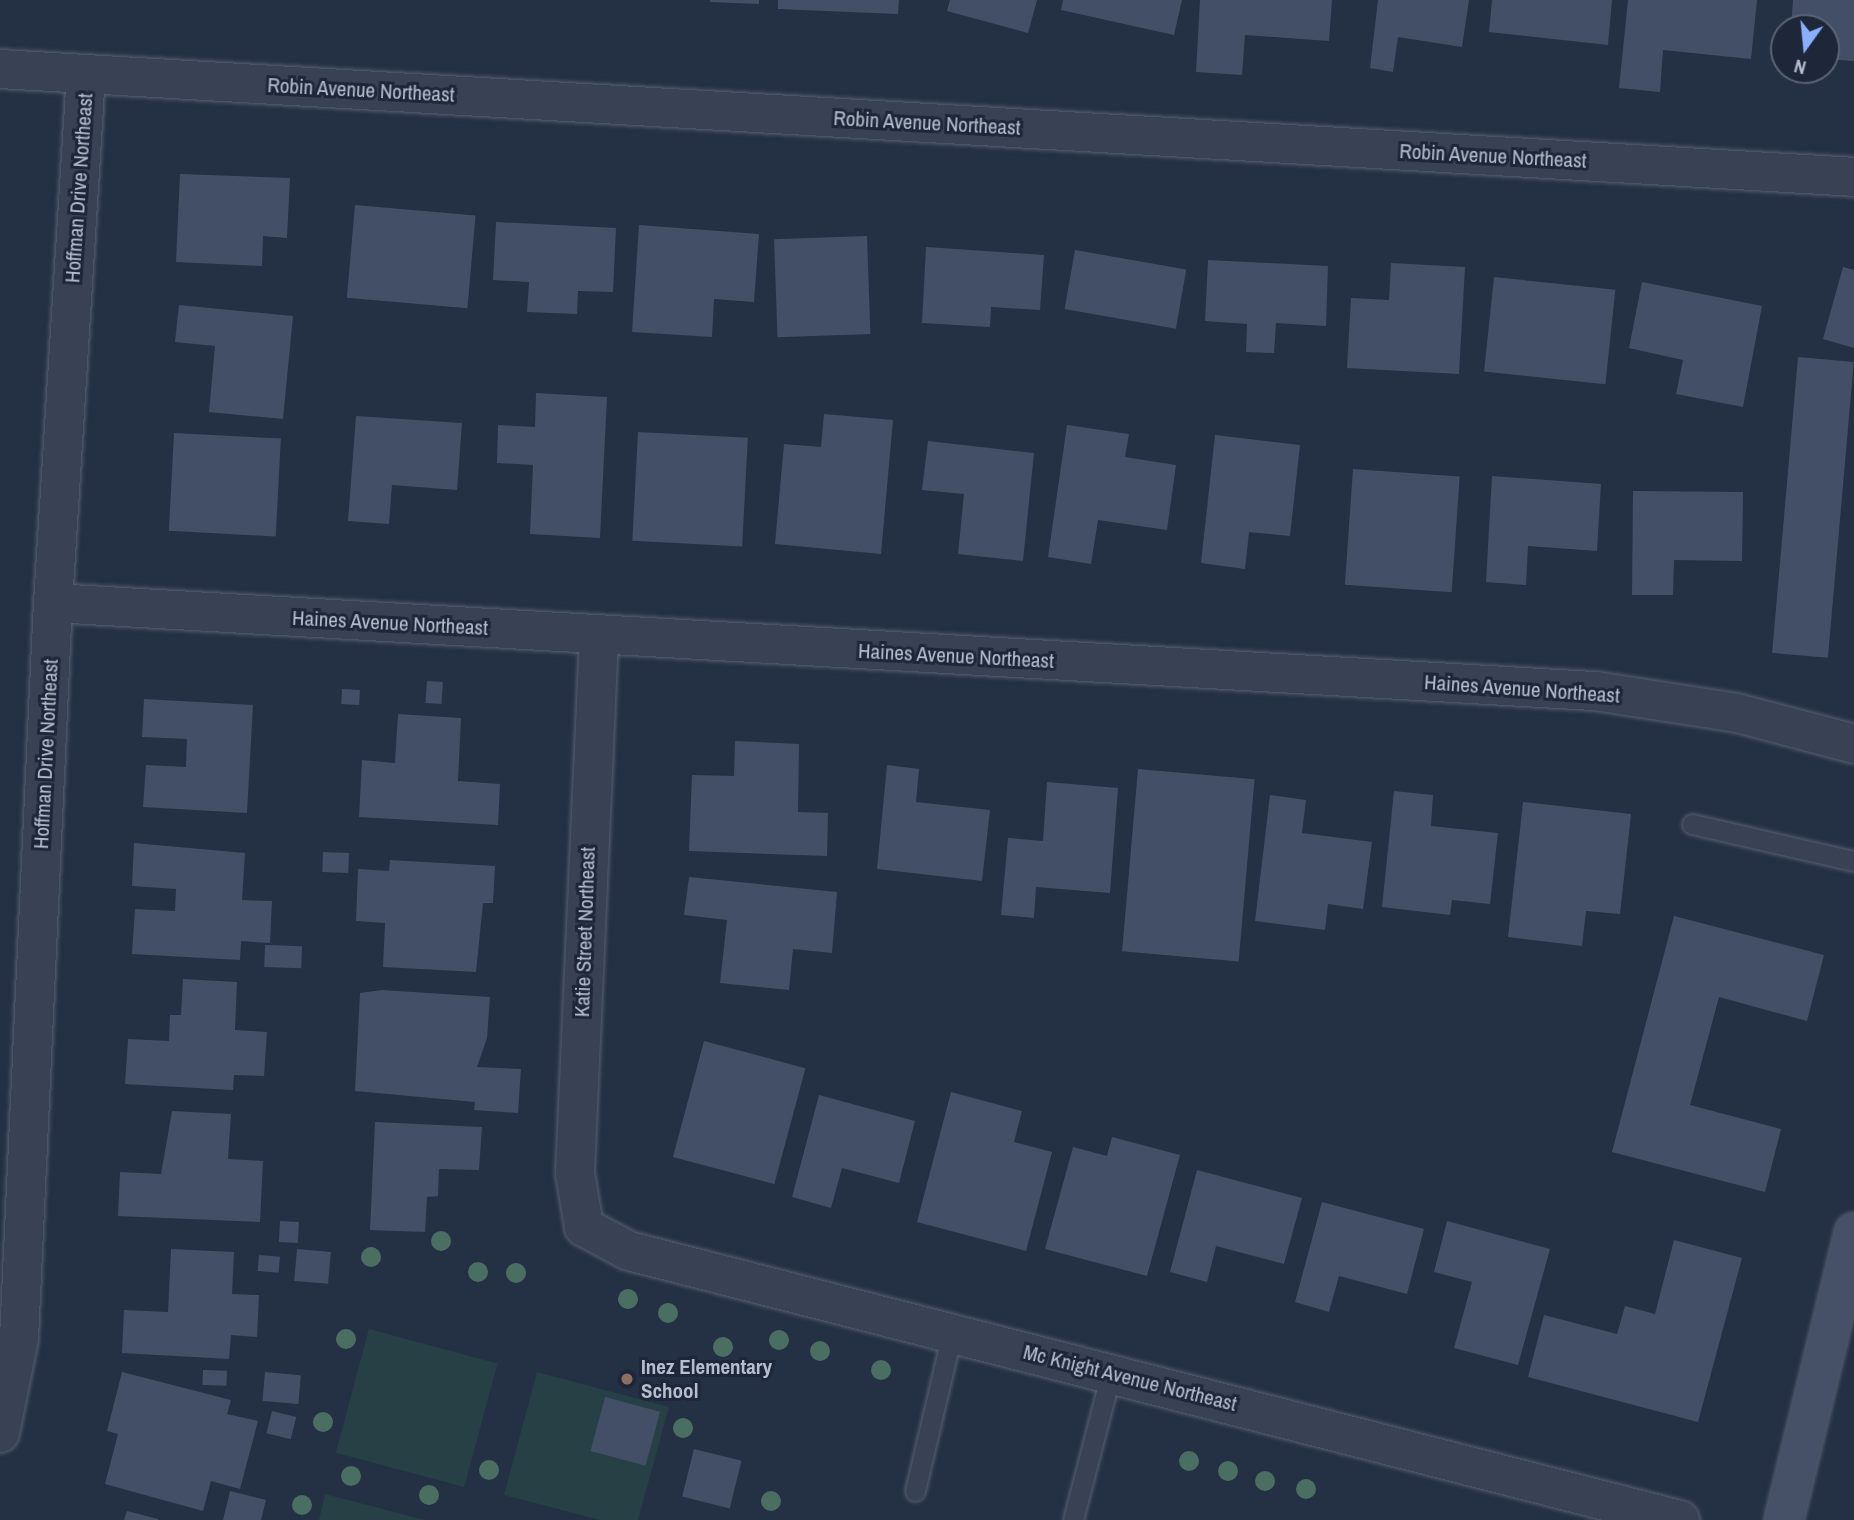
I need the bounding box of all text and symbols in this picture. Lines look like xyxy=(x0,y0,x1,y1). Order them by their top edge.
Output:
north arrow xyxy=(1770,14,1840,84)
text: N xyxy=(1791,53,1809,81)
street label: Robin Avenue Northeast xyxy=(266,72,456,108)
street label: Hoffman Drive Northeast xyxy=(60,92,98,284)
street label: Robin Avenue Northeast xyxy=(832,105,1022,141)
street label: Robin Avenue Northeast xyxy=(1398,138,1588,174)
street label: Haines Avenue Northeast xyxy=(291,605,489,641)
street label: Haines Avenue Northeast xyxy=(857,638,1055,674)
street label: Hoffman Drive Northeast xyxy=(28,658,64,850)
street label: Haines Avenue Northeast xyxy=(1423,670,1621,708)
street label: Katie Street Northeast xyxy=(569,846,601,1018)
street label: Mc Knight Avenue Northeast xyxy=(1020,1339,1240,1417)
place label: Inez Elementary School xyxy=(641,1354,772,1404)
marker: Inez Elementary School xyxy=(619,1371,635,1387)

